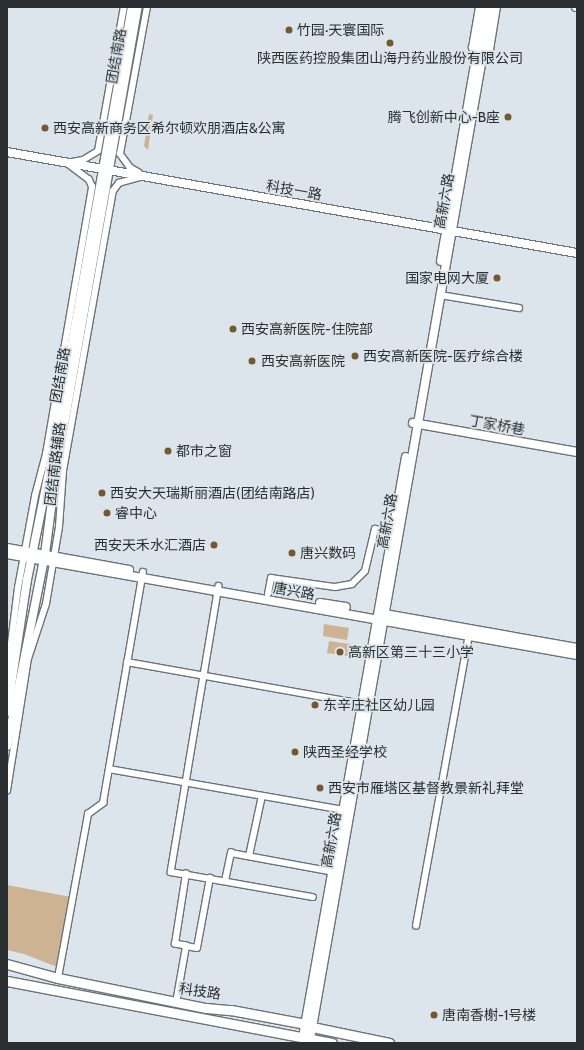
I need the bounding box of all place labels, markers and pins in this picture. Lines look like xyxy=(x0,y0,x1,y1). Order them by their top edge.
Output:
place label: 竹园·天寰国际 xyxy=(297,22,384,38)
marker: 竹园·天寰国际 xyxy=(284,25,294,35)
marker: 陕西医药控股集团山海丹药业股份有限公司 xyxy=(385,38,395,48)
place label: 陕西医药控股集团山海丹药业股份有限公司 xyxy=(257,50,523,66)
place label: 腾飞创新中心-B座 xyxy=(388,109,500,125)
marker: 腾飞创新中心-B座 xyxy=(503,112,513,122)
place label: 西安高新商务区希尔顿欢朋酒店&公寓 xyxy=(53,120,286,136)
marker: 西安高新商务区希尔顿欢朋酒店&公寓 xyxy=(40,123,50,133)
place label: 国家电网大厦 xyxy=(405,270,489,286)
marker: 国家电网大厦 xyxy=(492,273,502,283)
place label: 西安高新医院-住院部 xyxy=(241,321,373,337)
marker: 西安高新医院-住院部 xyxy=(228,324,238,334)
place label: 西安高新医院-医疗综合楼 xyxy=(363,348,523,364)
marker: 西安高新医院-医疗综合楼 xyxy=(350,351,360,361)
place label: 西安高新医院 xyxy=(261,353,345,369)
marker: 西安高新医院 xyxy=(246,355,258,367)
place label: 都市之窗 xyxy=(176,443,232,459)
marker: 都市之窗 xyxy=(163,446,173,456)
place label: 西安大天瑞斯丽酒店(团结南路店) xyxy=(110,485,315,501)
marker: 西安大天瑞斯丽酒店(团结南路店) xyxy=(97,488,107,498)
place label: 睿中心 xyxy=(115,505,157,521)
marker: 睿中心 xyxy=(102,508,112,518)
place label: 西安天禾水汇酒店 xyxy=(94,537,206,553)
marker: 西安天禾水汇酒店 xyxy=(209,540,219,550)
place label: 唐兴数码 xyxy=(300,545,356,561)
marker: 唐兴数码 xyxy=(287,548,297,558)
place label: 高新区第三十三小学 xyxy=(348,644,474,660)
marker: 高新区第三十三小学 xyxy=(335,647,345,657)
place label: 东辛庄社区幼儿园 xyxy=(323,697,435,713)
marker: 东辛庄社区幼儿园 xyxy=(310,700,320,710)
place label: 陕西圣经学校 xyxy=(303,744,387,760)
marker: 陕西圣经学校 xyxy=(290,747,300,757)
place label: 西安市雁塔区基督教景新礼拜堂 xyxy=(328,780,524,796)
marker: 西安市雁塔区基督教景新礼拜堂 xyxy=(315,783,325,793)
place label: 唐南香榭-1号楼 xyxy=(442,1007,536,1023)
marker: 唐南香榭-1号楼 xyxy=(429,1010,439,1020)

